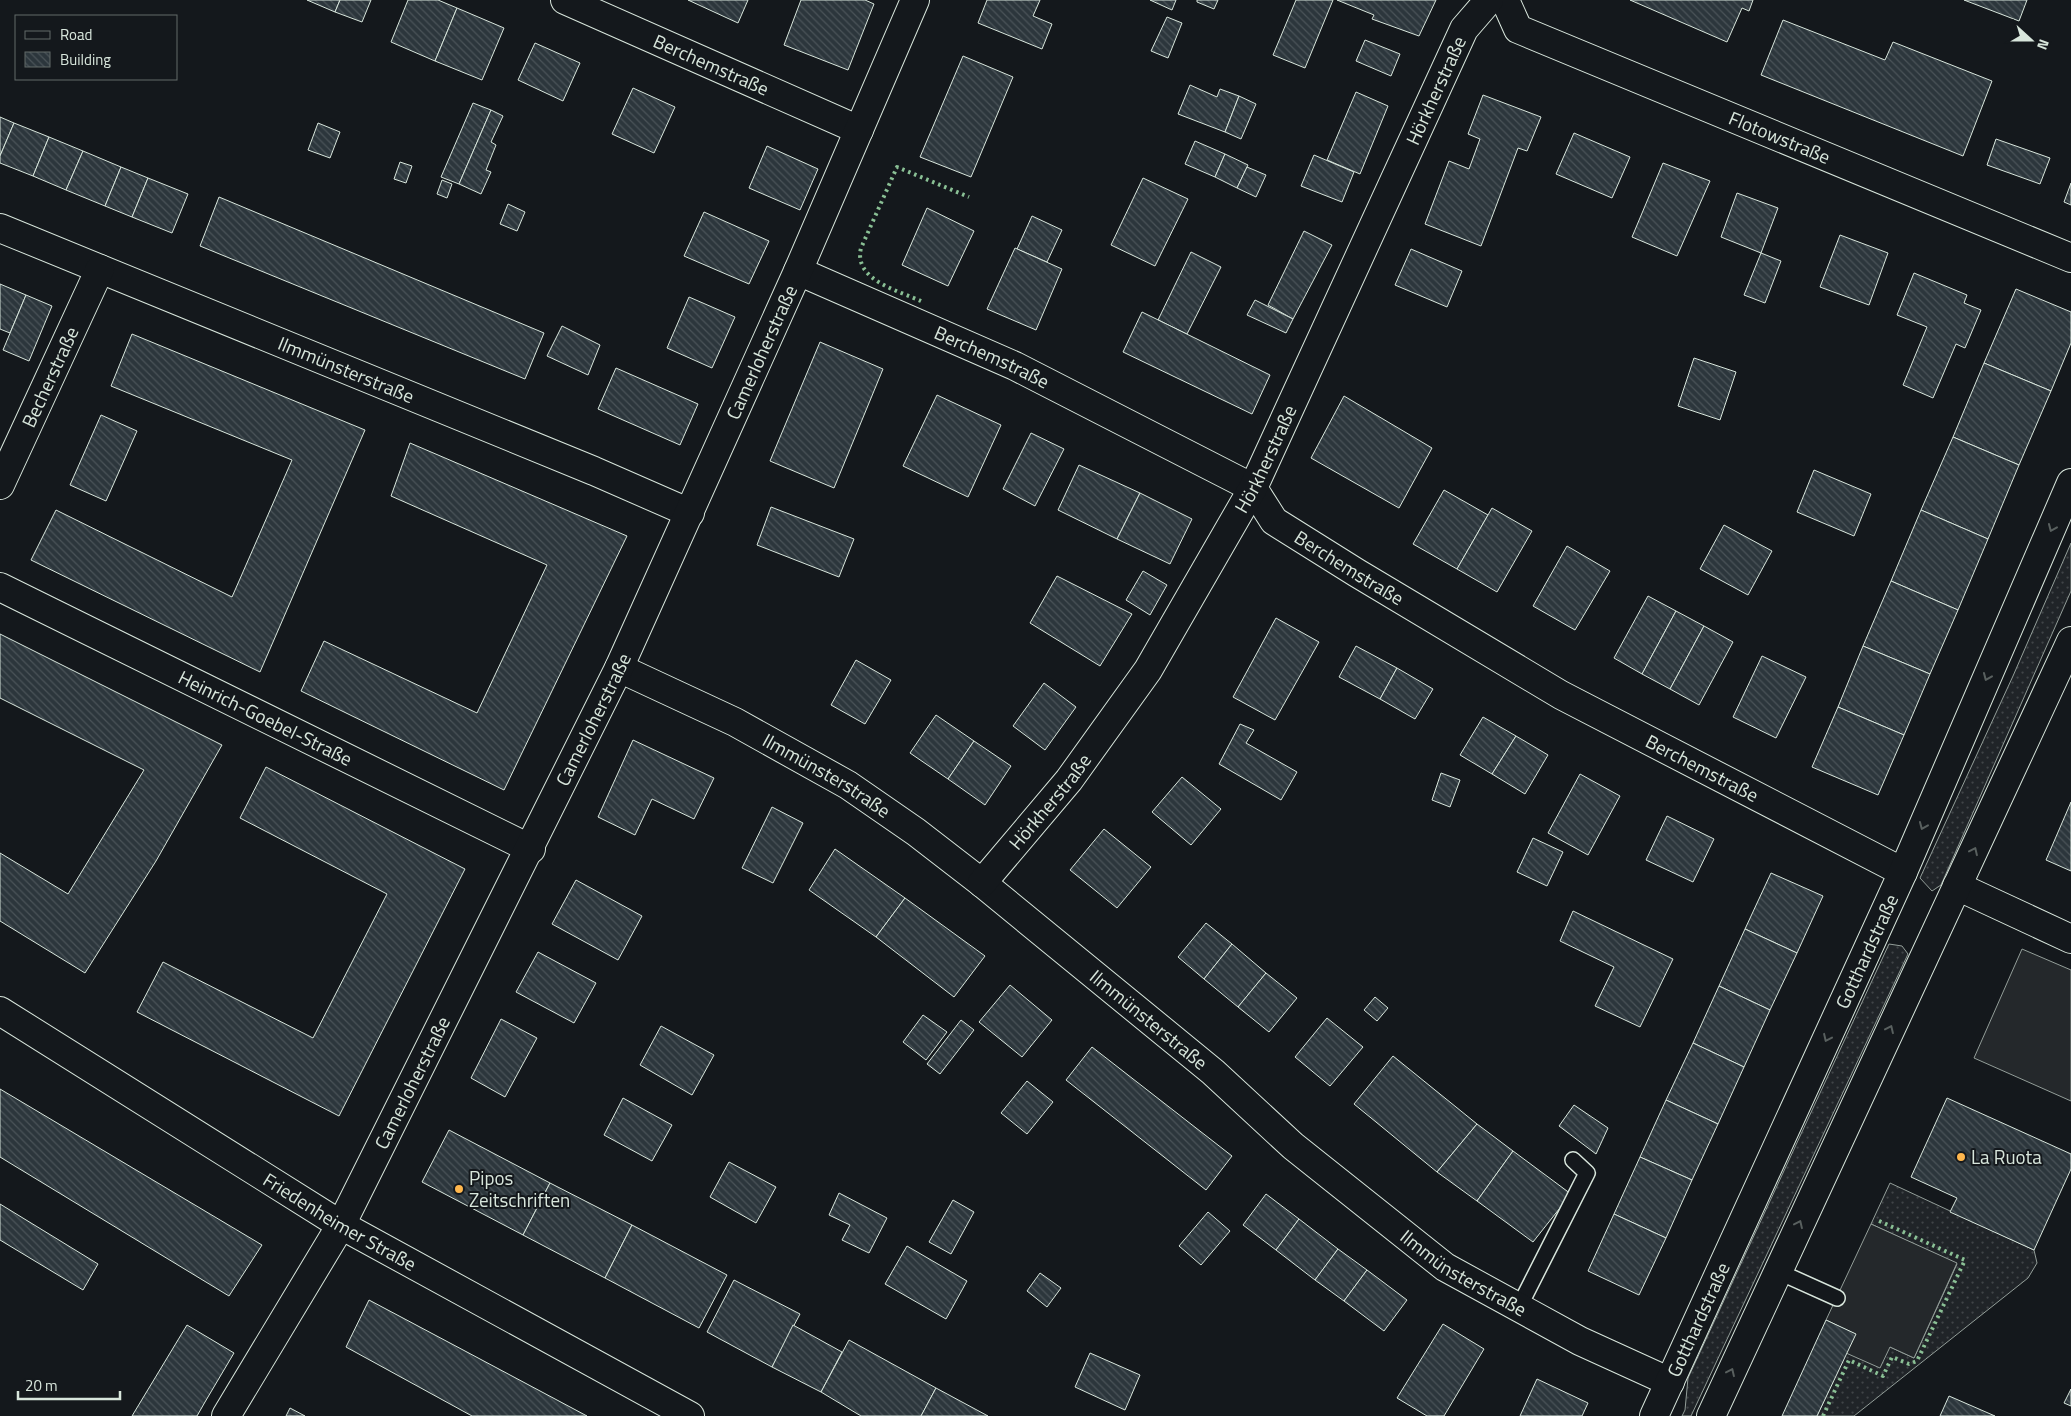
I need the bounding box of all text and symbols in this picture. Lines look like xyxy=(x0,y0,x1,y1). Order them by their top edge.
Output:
legend xyxy=(15,15,178,80)
north arrow xyxy=(2006,15,2056,65)
text: Road xyxy=(60,23,92,46)
street label: Berchemstraße xyxy=(649,26,774,103)
street label: Hörkherstraße xyxy=(1398,31,1473,149)
text: N xyxy=(2032,37,2055,53)
text: Building xyxy=(60,48,111,71)
street label: Flotowstraße xyxy=(1725,103,1835,171)
street label: Camerloherstraße xyxy=(718,280,804,424)
street label: Berchemstraße xyxy=(930,317,1055,395)
street label: Becherstraße xyxy=(14,322,85,432)
street label: Ilmmünsterstraße xyxy=(274,328,419,410)
street label: Hörkherstraße xyxy=(1227,400,1303,518)
street label: Berchemstraße xyxy=(1289,522,1410,612)
one-way arrow xyxy=(2047,523,2058,532)
street label: Camerloherstraße xyxy=(548,648,638,791)
street label: Heinrich-Goebel-Straße xyxy=(174,662,358,773)
one-way arrow xyxy=(1983,672,1994,681)
street label: Ilmmünsterstraße xyxy=(757,725,897,824)
street label: Berchemstraße xyxy=(1641,726,1764,809)
street label: Hörkherstraße xyxy=(1001,747,1098,856)
one-way arrow xyxy=(1919,821,1930,830)
one-way arrow xyxy=(1968,847,1978,856)
street label: Gotthardstraße xyxy=(1827,889,1905,1013)
street label: Ilmmünsterstraße xyxy=(1084,962,1214,1076)
street label: Camerloherstraße xyxy=(366,1011,457,1154)
one-way arrow xyxy=(1884,1025,1894,1034)
one-way arrow xyxy=(1823,1033,1834,1042)
place label: La Ruota xyxy=(1971,1142,2042,1171)
marker: La Ruota xyxy=(1955,1151,1967,1163)
place label: Pipos Zeitschriften xyxy=(469,1163,570,1214)
street label: Friedenheimer Straße xyxy=(258,1165,422,1278)
marker: Pipos Zeitschriften xyxy=(453,1183,465,1195)
one-way arrow xyxy=(1792,1220,1803,1229)
street label: Ilmmünsterstraße xyxy=(1394,1222,1532,1323)
street label: Gotthardstraße xyxy=(1659,1257,1737,1381)
scale bar xyxy=(18,1368,120,1400)
one-way arrow xyxy=(1725,1368,1735,1377)
text: 20 m xyxy=(25,1374,58,1397)

